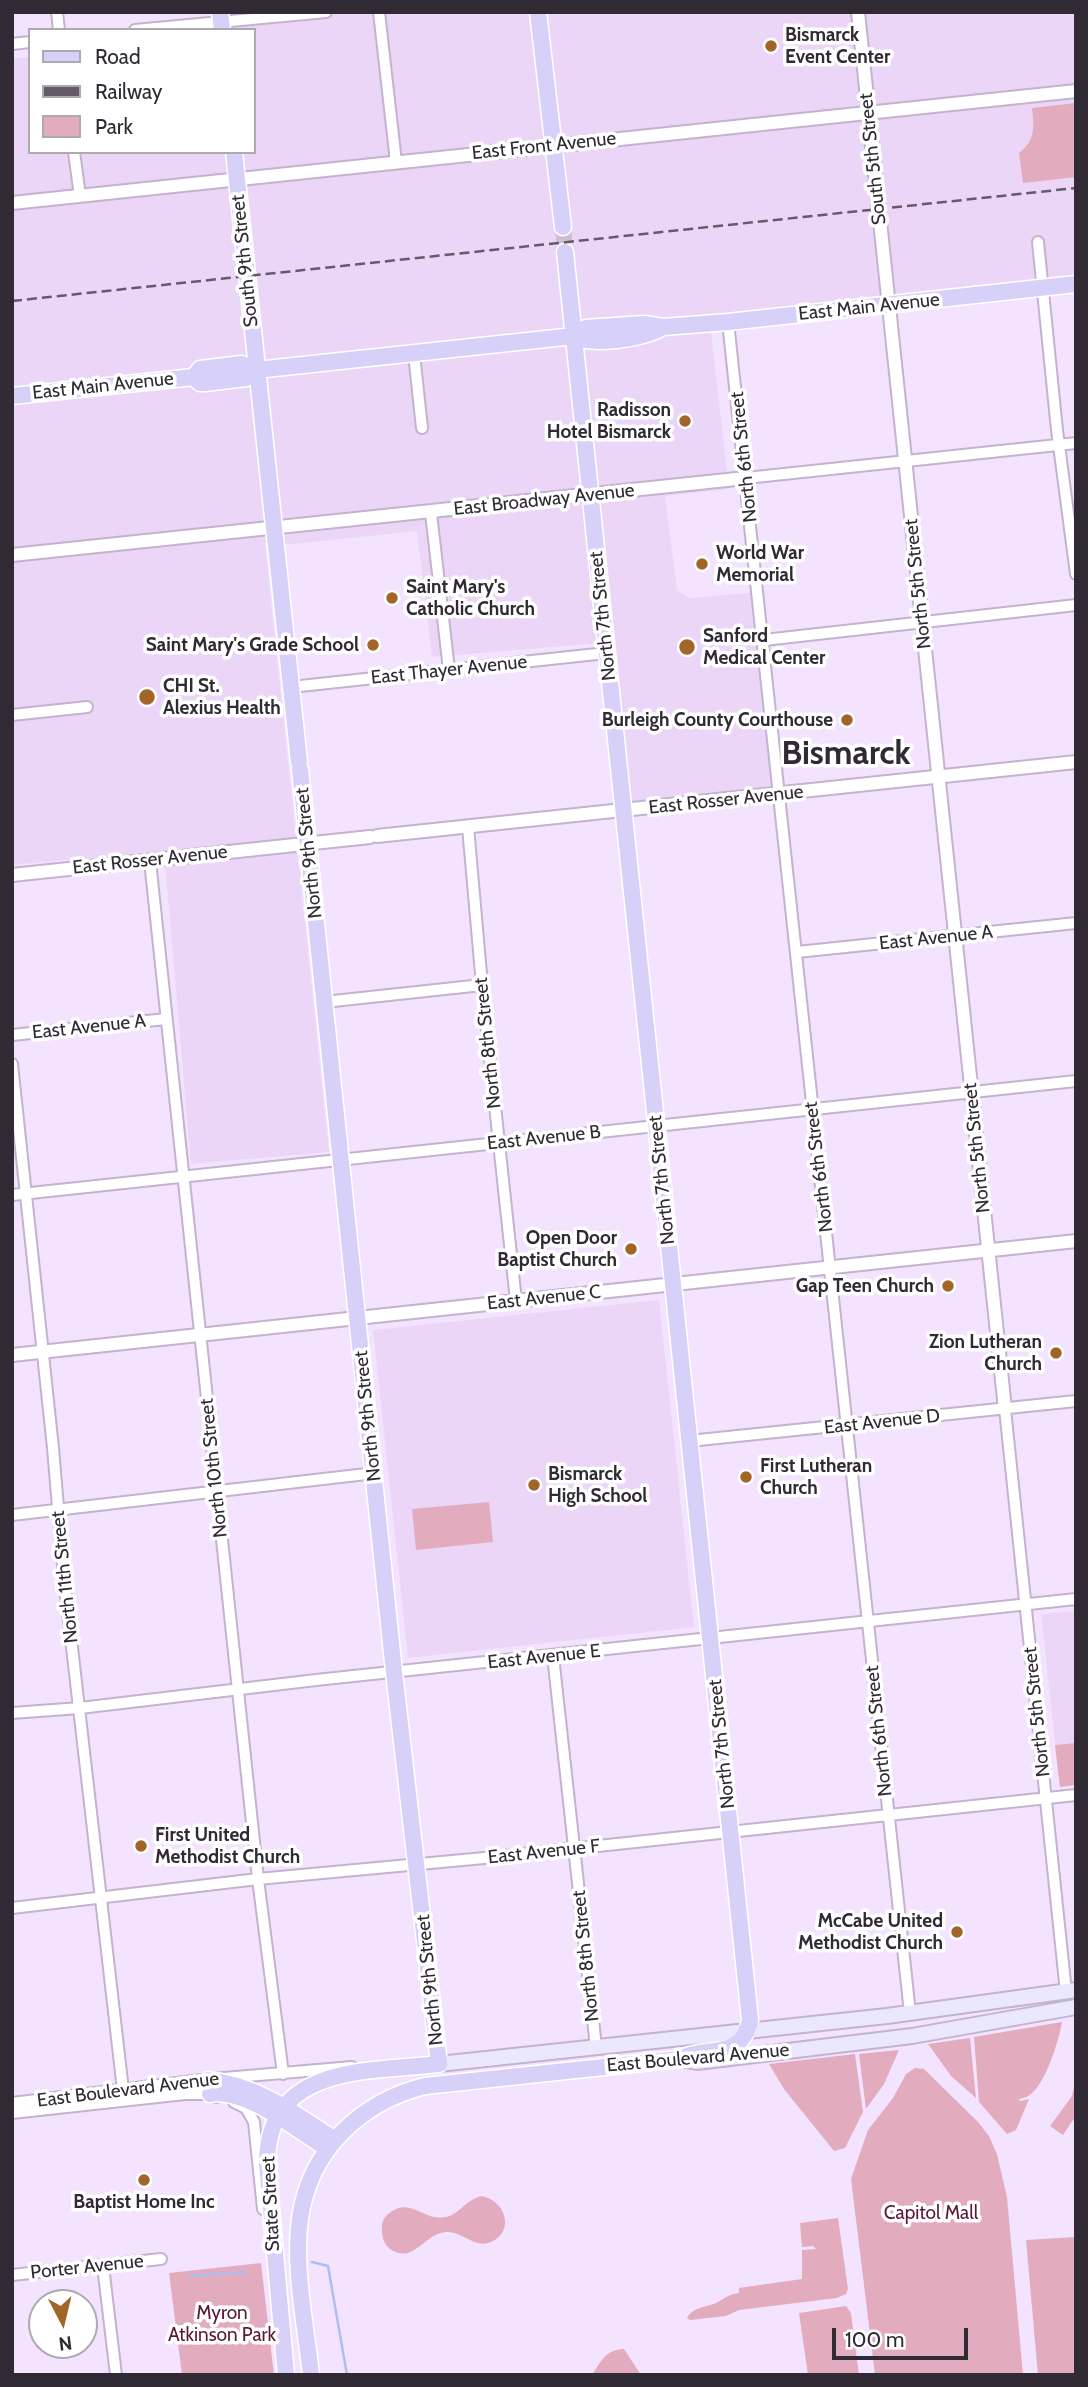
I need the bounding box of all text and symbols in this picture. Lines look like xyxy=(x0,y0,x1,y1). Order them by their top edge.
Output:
place label: Bismarck Event Center xyxy=(785,24,890,68)
legend xyxy=(28,28,256,154)
marker: Bismarck Event Center xyxy=(763,38,779,54)
text: Road xyxy=(95,44,141,69)
text: Railway xyxy=(95,79,162,104)
street label: South 5th Street xyxy=(855,92,891,226)
text: Park xyxy=(95,114,133,139)
street label: East Front Avenue xyxy=(471,127,617,165)
street label: South 9th Street xyxy=(227,194,263,328)
street label: East Main Avenue xyxy=(797,288,941,326)
street label: East Main Avenue xyxy=(31,367,175,405)
street label: North 6th Street xyxy=(726,391,762,523)
place label: Radisson Hotel Bismarck xyxy=(547,399,671,443)
marker: Radisson Hotel Bismarck xyxy=(677,413,693,429)
street label: East Broadway Avenue xyxy=(452,479,636,521)
street label: North 5th Street xyxy=(900,518,936,650)
place label: World War Memorial xyxy=(716,542,804,586)
street label: North 7th Street xyxy=(585,550,621,682)
marker: World War Memorial xyxy=(694,556,710,572)
place label: Saint Mary's Catholic Church xyxy=(406,576,535,620)
marker: Saint Mary's Catholic Church xyxy=(384,590,400,606)
place label: Sanford Medical Center xyxy=(703,625,825,669)
place label: Saint Mary's Grade School xyxy=(146,634,359,656)
marker: Saint Mary's Grade School xyxy=(365,637,381,653)
marker: Sanford Medical Center xyxy=(677,637,697,657)
street label: East Thayer Avenue xyxy=(370,650,528,690)
place label: CHI St. Alexius Health xyxy=(163,675,281,719)
marker: CHI St. Alexius Health xyxy=(137,687,157,707)
place label: Burleigh County Courthouse xyxy=(602,709,833,731)
marker: Burleigh County Courthouse xyxy=(839,712,855,728)
district label: Bismarck xyxy=(781,734,911,774)
street label: East Rosser Avenue xyxy=(647,781,805,819)
street label: North 9th Street xyxy=(291,787,327,919)
street label: East Rosser Avenue xyxy=(71,841,229,879)
street label: East Avenue A xyxy=(878,921,994,955)
street label: North 8th Street xyxy=(470,976,506,1110)
street label: East Avenue A xyxy=(31,1010,147,1044)
street label: North 5th Street xyxy=(959,1082,995,1214)
street label: North 6th Street xyxy=(800,1101,838,1233)
street label: North 7th Street xyxy=(644,1114,680,1246)
street label: East Avenue B xyxy=(486,1121,602,1155)
place label: Open Door Baptist Church xyxy=(497,1227,617,1271)
marker: Open Door Baptist Church xyxy=(623,1241,639,1257)
place label: Gap Teen Church xyxy=(796,1275,934,1297)
marker: Gap Teen Church xyxy=(940,1278,956,1294)
street label: East Avenue C xyxy=(486,1281,602,1315)
place label: Zion Lutheran Church xyxy=(929,1331,1042,1375)
marker: Zion Lutheran Church xyxy=(1048,1345,1064,1361)
street label: North 9th Street xyxy=(350,1350,386,1482)
street label: North 10th Street xyxy=(195,1397,233,1539)
street label: East Avenue D xyxy=(823,1405,941,1439)
place label: First Lutheran Church xyxy=(760,1455,872,1499)
place label: Bismarck High School xyxy=(548,1463,647,1507)
marker: First Lutheran Church xyxy=(738,1469,754,1485)
marker: Bismarck High School xyxy=(526,1477,542,1493)
street label: North 11th Street xyxy=(47,1510,83,1644)
street label: East Avenue E xyxy=(486,1640,602,1674)
street label: North 5th Street xyxy=(1019,1646,1055,1778)
street label: North 6th Street xyxy=(861,1665,897,1797)
street label: North 7th Street xyxy=(704,1678,740,1810)
place label: First United Methodist Church xyxy=(155,1824,300,1868)
street label: East Avenue F xyxy=(487,1835,601,1869)
marker: First United Methodist Church xyxy=(133,1838,149,1854)
street label: North 8th Street xyxy=(568,1889,604,2023)
place label: McCabe United Methodist Church xyxy=(798,1910,943,1954)
street label: North 9th Street xyxy=(412,1914,448,2046)
marker: McCabe United Methodist Church xyxy=(949,1924,965,1940)
street label: East Boulevard Avenue xyxy=(606,2039,790,2077)
street label: East Boulevard Avenue xyxy=(36,2068,220,2112)
street label: State Street xyxy=(257,2156,285,2252)
marker: Baptist Home Inc xyxy=(136,2172,152,2188)
place label: Baptist Home Inc xyxy=(73,2191,215,2213)
park label: Capitol Mall xyxy=(884,2202,978,2224)
street label: Porter Avenue xyxy=(29,2250,145,2284)
north arrow xyxy=(28,2289,98,2359)
park label: Myron Atkinson Park xyxy=(168,2302,276,2346)
scale bar xyxy=(836,2314,972,2358)
text: 100 m xyxy=(845,2327,904,2352)
text: N xyxy=(57,2331,73,2356)

